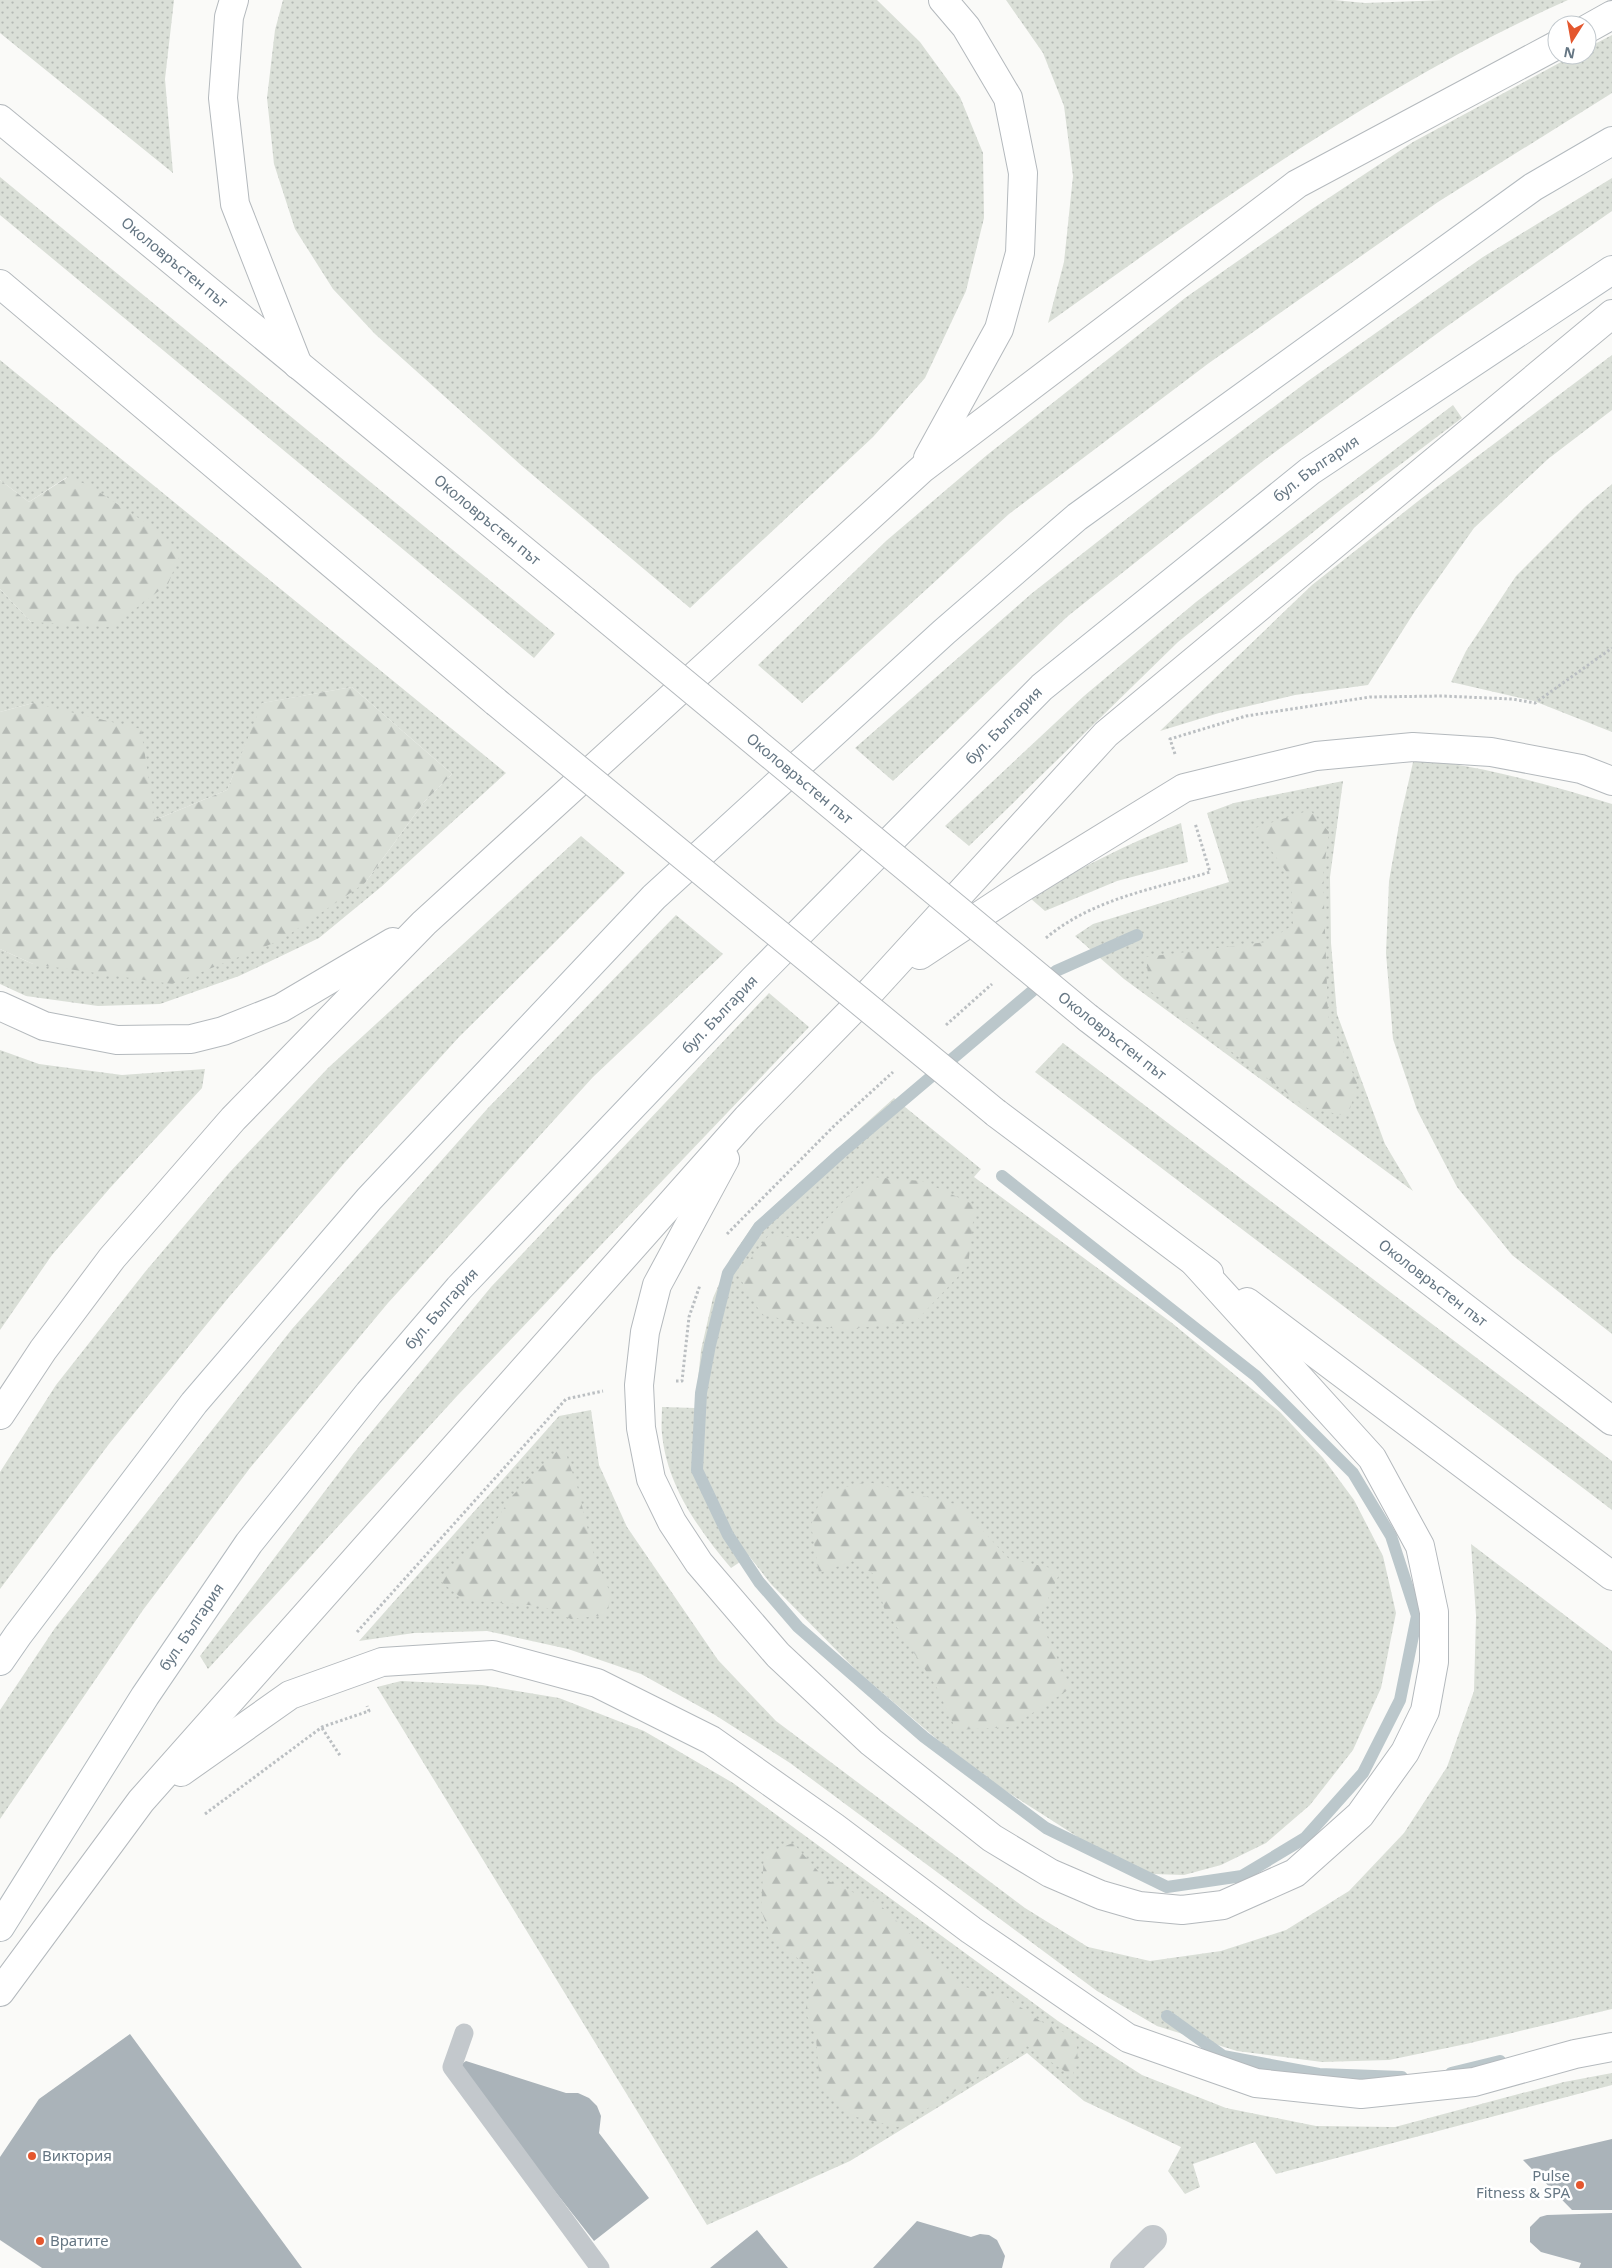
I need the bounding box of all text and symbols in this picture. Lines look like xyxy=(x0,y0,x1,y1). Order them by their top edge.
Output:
north arrow xyxy=(1547,15,1597,65)
text: N xyxy=(1562,43,1577,64)
street label: Околовръстен път xyxy=(118,212,233,312)
street label: бул. България xyxy=(1268,430,1363,506)
street label: Околовръстен път xyxy=(430,469,545,569)
street label: бул. България xyxy=(960,682,1046,768)
street label: Околовръстен път xyxy=(743,728,858,828)
street label: бул. България xyxy=(677,970,761,1058)
street label: Околовръстен път xyxy=(1054,987,1171,1084)
street label: Околовръстен път xyxy=(1375,1234,1492,1331)
street label: бул. България xyxy=(400,1263,482,1353)
street label: бул. България xyxy=(154,1579,228,1674)
place label: Виктория xyxy=(42,2145,112,2165)
marker: Виктория xyxy=(26,2150,38,2162)
place label: Pulse Fitness & SPA xyxy=(1476,2165,1570,2202)
marker: Pulse Fitness & SPA xyxy=(1574,2179,1586,2191)
place label: Вратите xyxy=(50,2230,108,2250)
marker: Вратите xyxy=(34,2235,46,2247)

